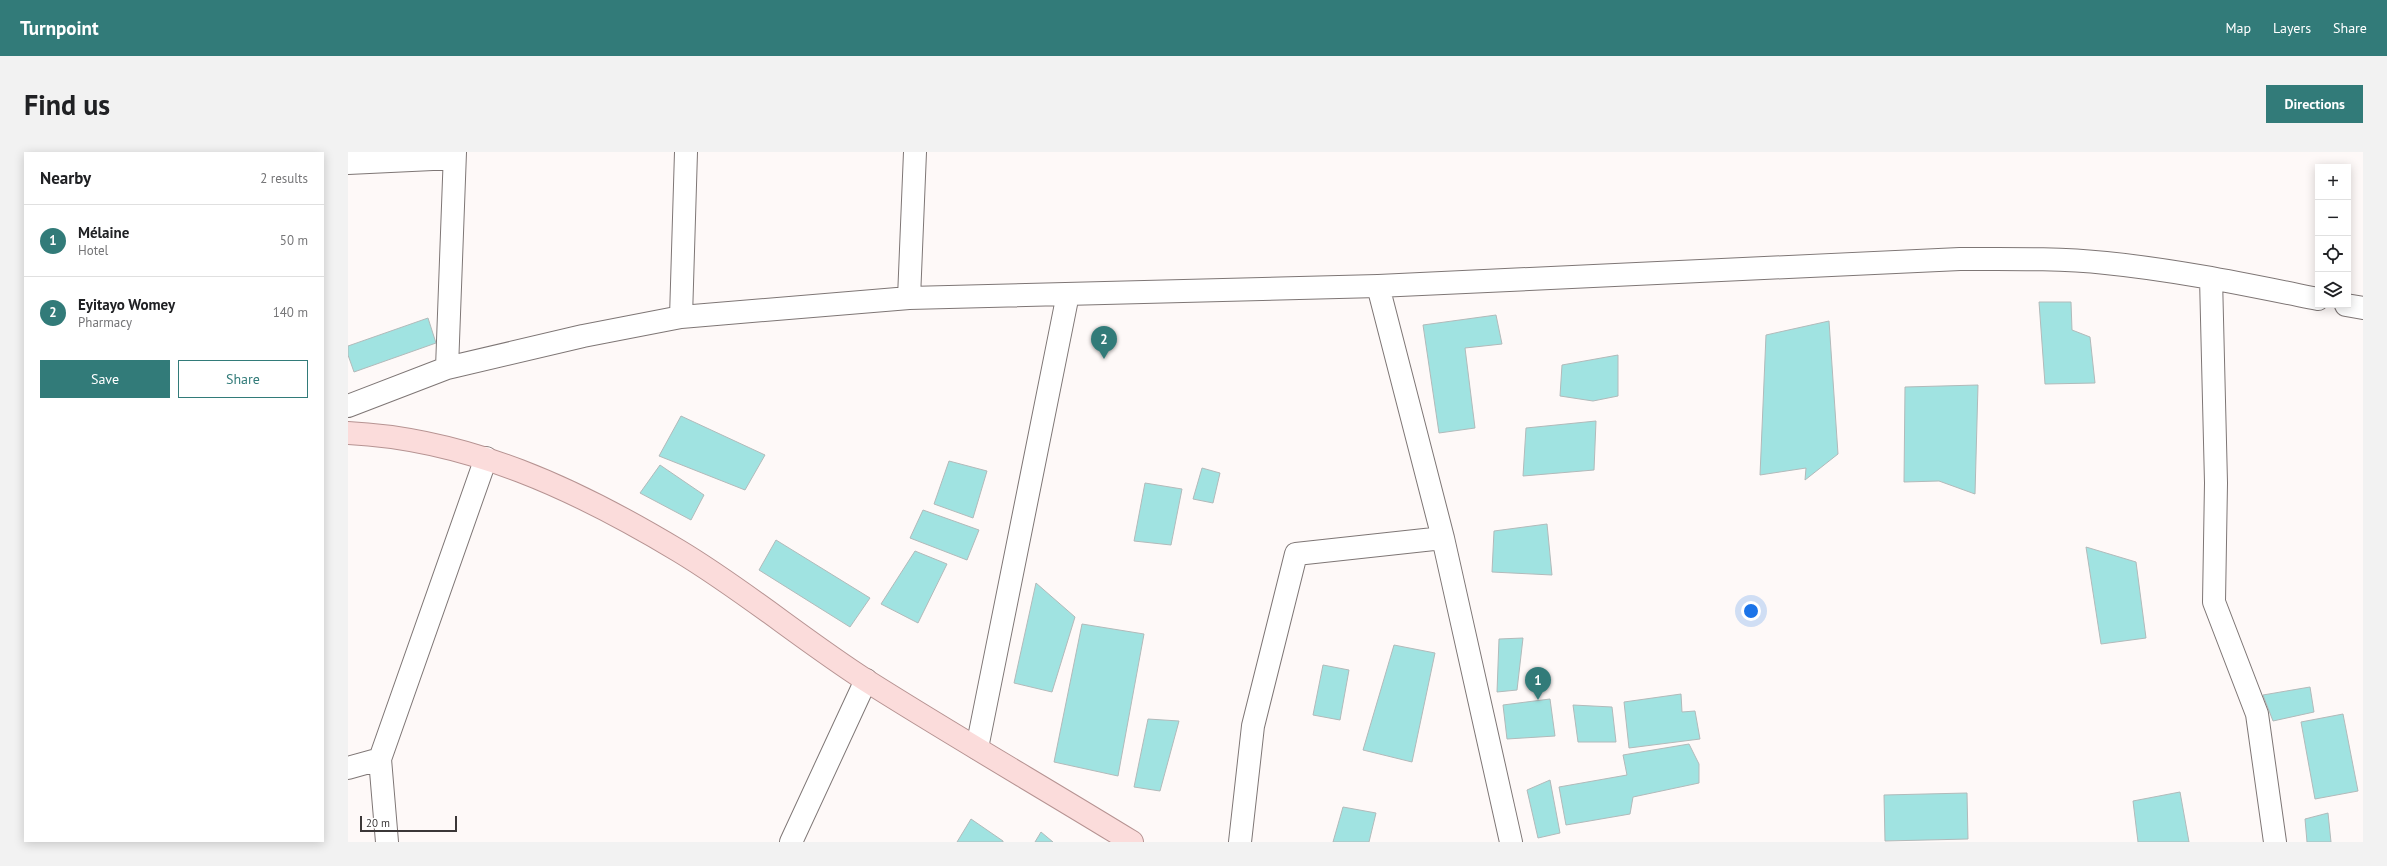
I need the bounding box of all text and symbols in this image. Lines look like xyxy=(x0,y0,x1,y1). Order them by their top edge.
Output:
text: Turnpoint xyxy=(20,16,99,40)
text: Map xyxy=(2225,19,2251,37)
text: Layers xyxy=(2273,19,2311,37)
text: Share xyxy=(2333,19,2367,37)
button: Directions xyxy=(2266,85,2363,123)
text: Find us xyxy=(24,86,110,123)
map controls xyxy=(2315,164,2351,308)
button: + xyxy=(2315,164,2351,200)
text: Nearby xyxy=(40,167,91,189)
text: 2 results xyxy=(260,170,308,187)
button: − xyxy=(2315,200,2351,236)
text: Mélaine xyxy=(78,223,129,242)
text: 1 xyxy=(49,232,57,249)
text: 50 m xyxy=(280,232,308,249)
button: locate xyxy=(2315,236,2351,272)
text: Hotel xyxy=(78,242,108,259)
button: layers xyxy=(2315,272,2351,308)
text: Eyitayo Womey xyxy=(78,295,175,314)
text: 2 xyxy=(49,304,57,321)
text: 140 m xyxy=(273,304,308,321)
text: Pharmacy xyxy=(78,314,132,331)
pin: 2 xyxy=(1091,326,1117,359)
button: Save xyxy=(40,360,170,398)
button: Share xyxy=(178,360,308,398)
your location xyxy=(1741,601,1761,621)
pin: 1 xyxy=(1525,667,1551,700)
scale bar xyxy=(360,814,457,833)
text: 20 m xyxy=(366,816,390,830)

